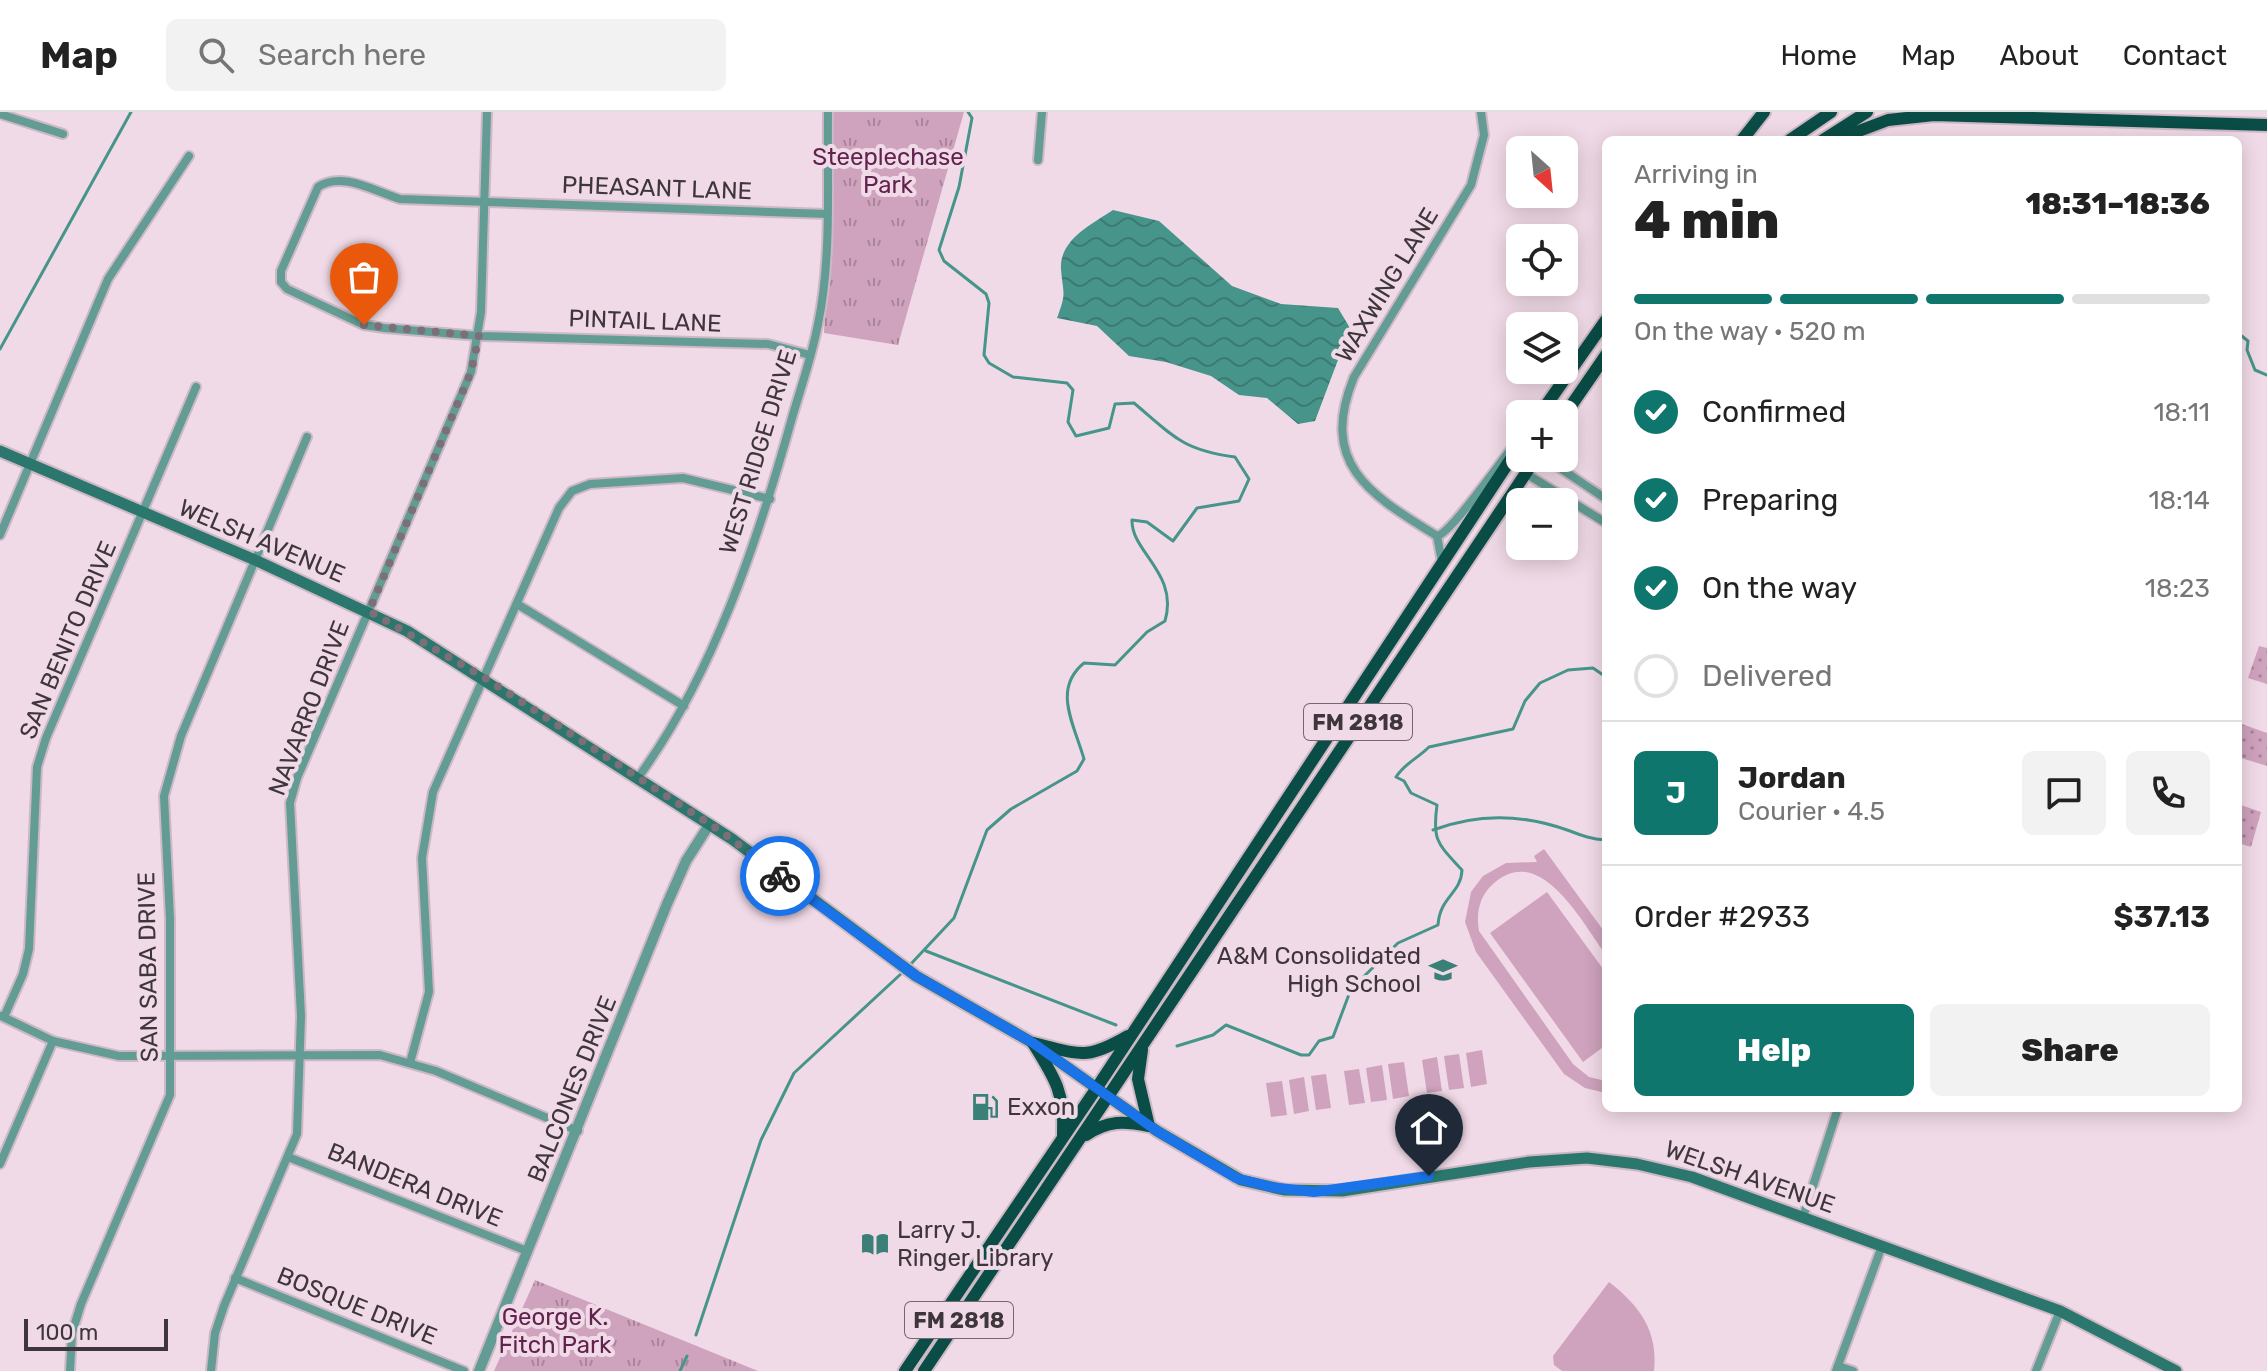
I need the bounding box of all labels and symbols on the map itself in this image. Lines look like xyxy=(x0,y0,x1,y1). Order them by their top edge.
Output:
north arrow xyxy=(1506,136,1578,208)
park label: Steeplechase Park xyxy=(812,143,964,199)
street label: PHEASANT LANE xyxy=(561,171,753,205)
street label: WAXWING LANE xyxy=(1330,203,1444,367)
pin xyxy=(330,243,398,325)
street label: PINTAIL LANE xyxy=(568,304,722,338)
street label: WEST RIDGE DRIVE xyxy=(714,346,802,558)
street label: WELSH AVENUE xyxy=(175,493,349,589)
street label: SAN BENITO DRIVE xyxy=(14,537,122,743)
street label: NAVARRO DRIVE xyxy=(263,617,355,799)
road number: FM 2818 xyxy=(1304,704,1412,740)
courier xyxy=(740,836,820,916)
street label: SAN SABA DRIVE xyxy=(132,872,164,1062)
place label: A&M Consolidated High School xyxy=(1217,942,1421,998)
school or university icon: A&M Consolidated High School xyxy=(1428,955,1458,985)
street label: BALCONES DRIVE xyxy=(522,992,622,1186)
fuel station icon: Exxon xyxy=(970,1092,1000,1122)
place label: Exxon xyxy=(1007,1093,1075,1121)
pin xyxy=(1395,1094,1463,1176)
street label: WELSH AVENUE xyxy=(1661,1135,1839,1219)
street label: BANDERA DRIVE xyxy=(324,1137,506,1233)
place label: Larry J. Ringer Library xyxy=(897,1216,1053,1272)
library icon: Larry J. Ringer Library xyxy=(860,1229,890,1259)
street label: BOSQUE DRIVE xyxy=(273,1261,441,1351)
road number: FM 2818 xyxy=(905,1302,1013,1338)
park label: George K. Fitch Park xyxy=(499,1303,612,1359)
scale bar xyxy=(24,1315,168,1351)

